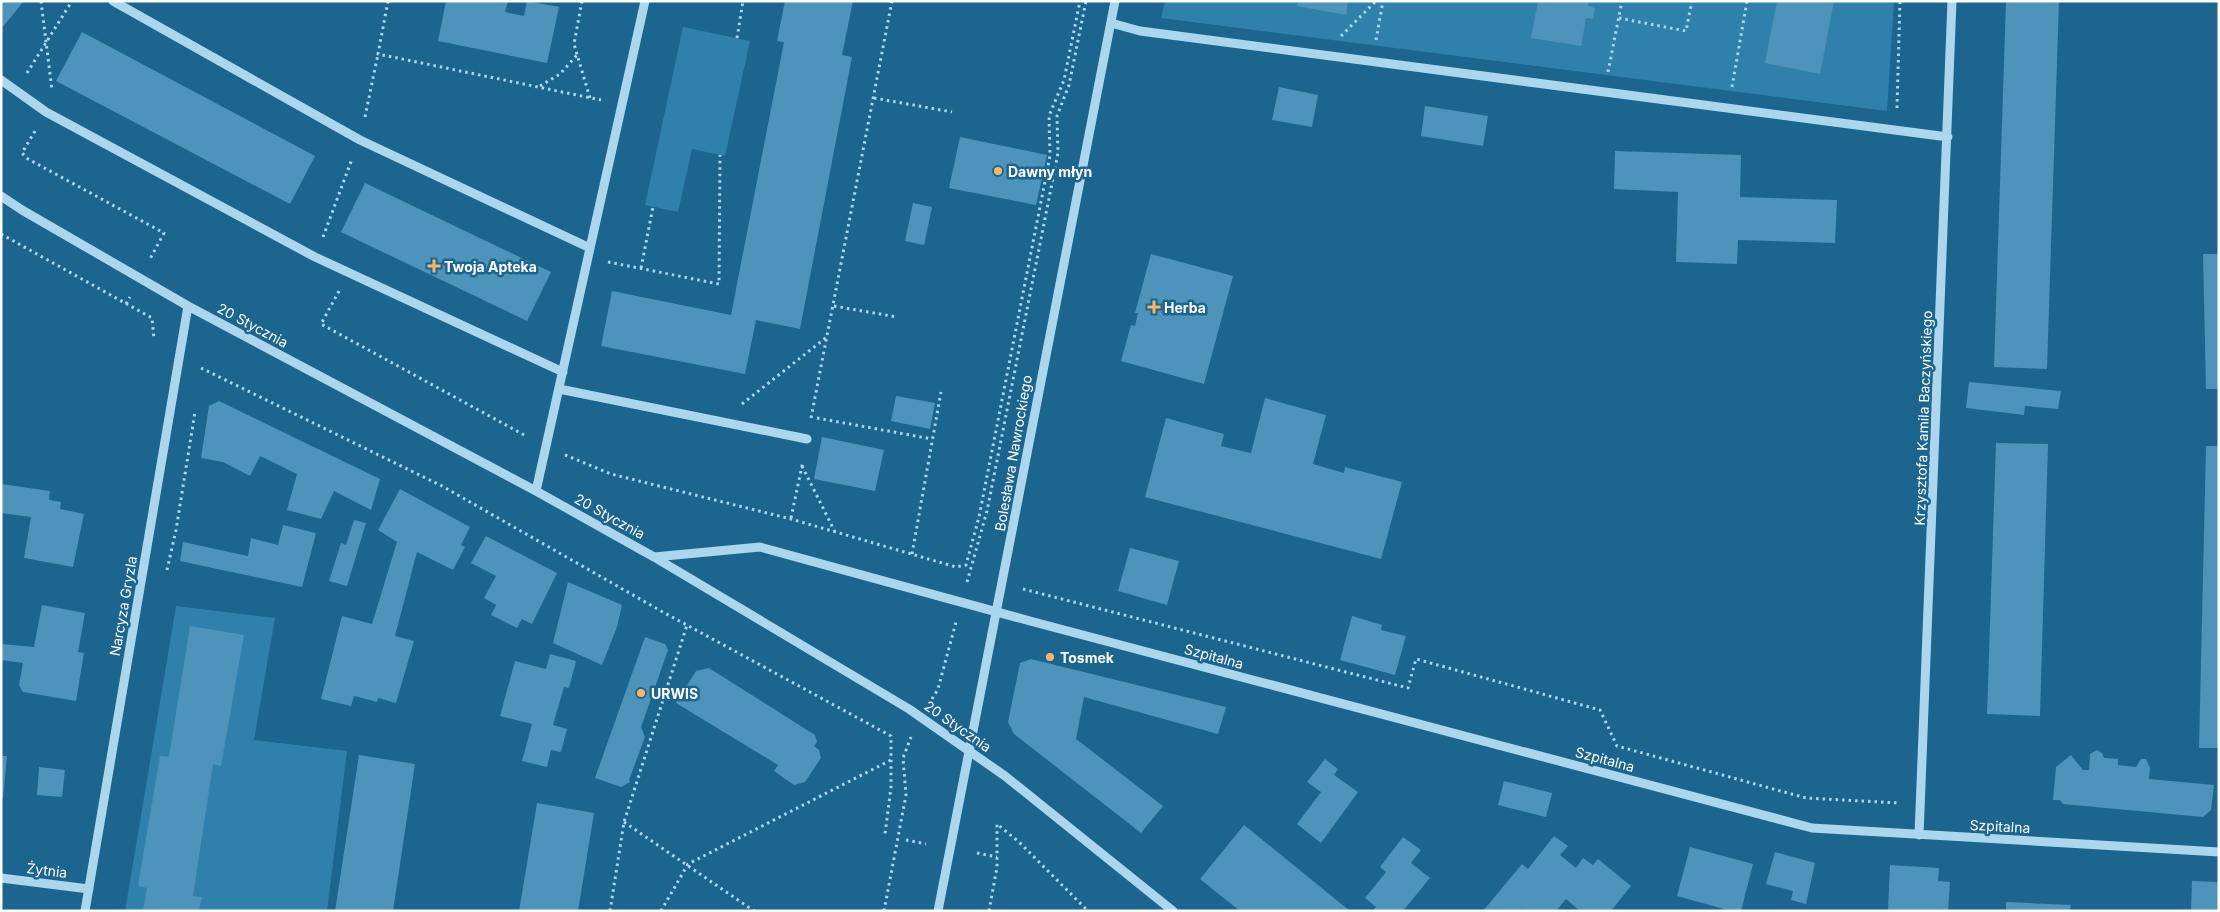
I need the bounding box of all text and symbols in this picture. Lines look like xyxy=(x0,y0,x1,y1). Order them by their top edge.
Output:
place label: Dawny młyn xyxy=(1008,163,1092,180)
marker: Dawny młyn xyxy=(992,165,1004,177)
place label: Twoja Apteka xyxy=(444,258,537,275)
marker: Twoja Apteka xyxy=(428,260,440,272)
street label: 20 Stycznia xyxy=(215,299,291,351)
place label: Herba xyxy=(1164,299,1206,316)
marker: Herba xyxy=(1148,301,1160,313)
street label: Krzysztofa Kamila Baczyńskiego xyxy=(1911,310,1935,526)
street label: Bolesława Nawrockiego xyxy=(991,373,1035,533)
street label: 20 Stycznia xyxy=(572,490,648,542)
street label: Narcyza Gryzla xyxy=(106,555,140,657)
street label: Szpitalna xyxy=(1182,640,1246,672)
place label: Tosmek xyxy=(1060,649,1115,666)
marker: Tosmek xyxy=(1044,651,1056,663)
place label: URWIS xyxy=(651,685,698,702)
marker: URWIS xyxy=(635,687,647,699)
street label: 20 Stycznia xyxy=(921,697,995,755)
street label: Szpitalna xyxy=(1573,743,1637,775)
street label: Szpitalna xyxy=(1969,816,2031,836)
street label: Żytnia xyxy=(26,859,68,881)

